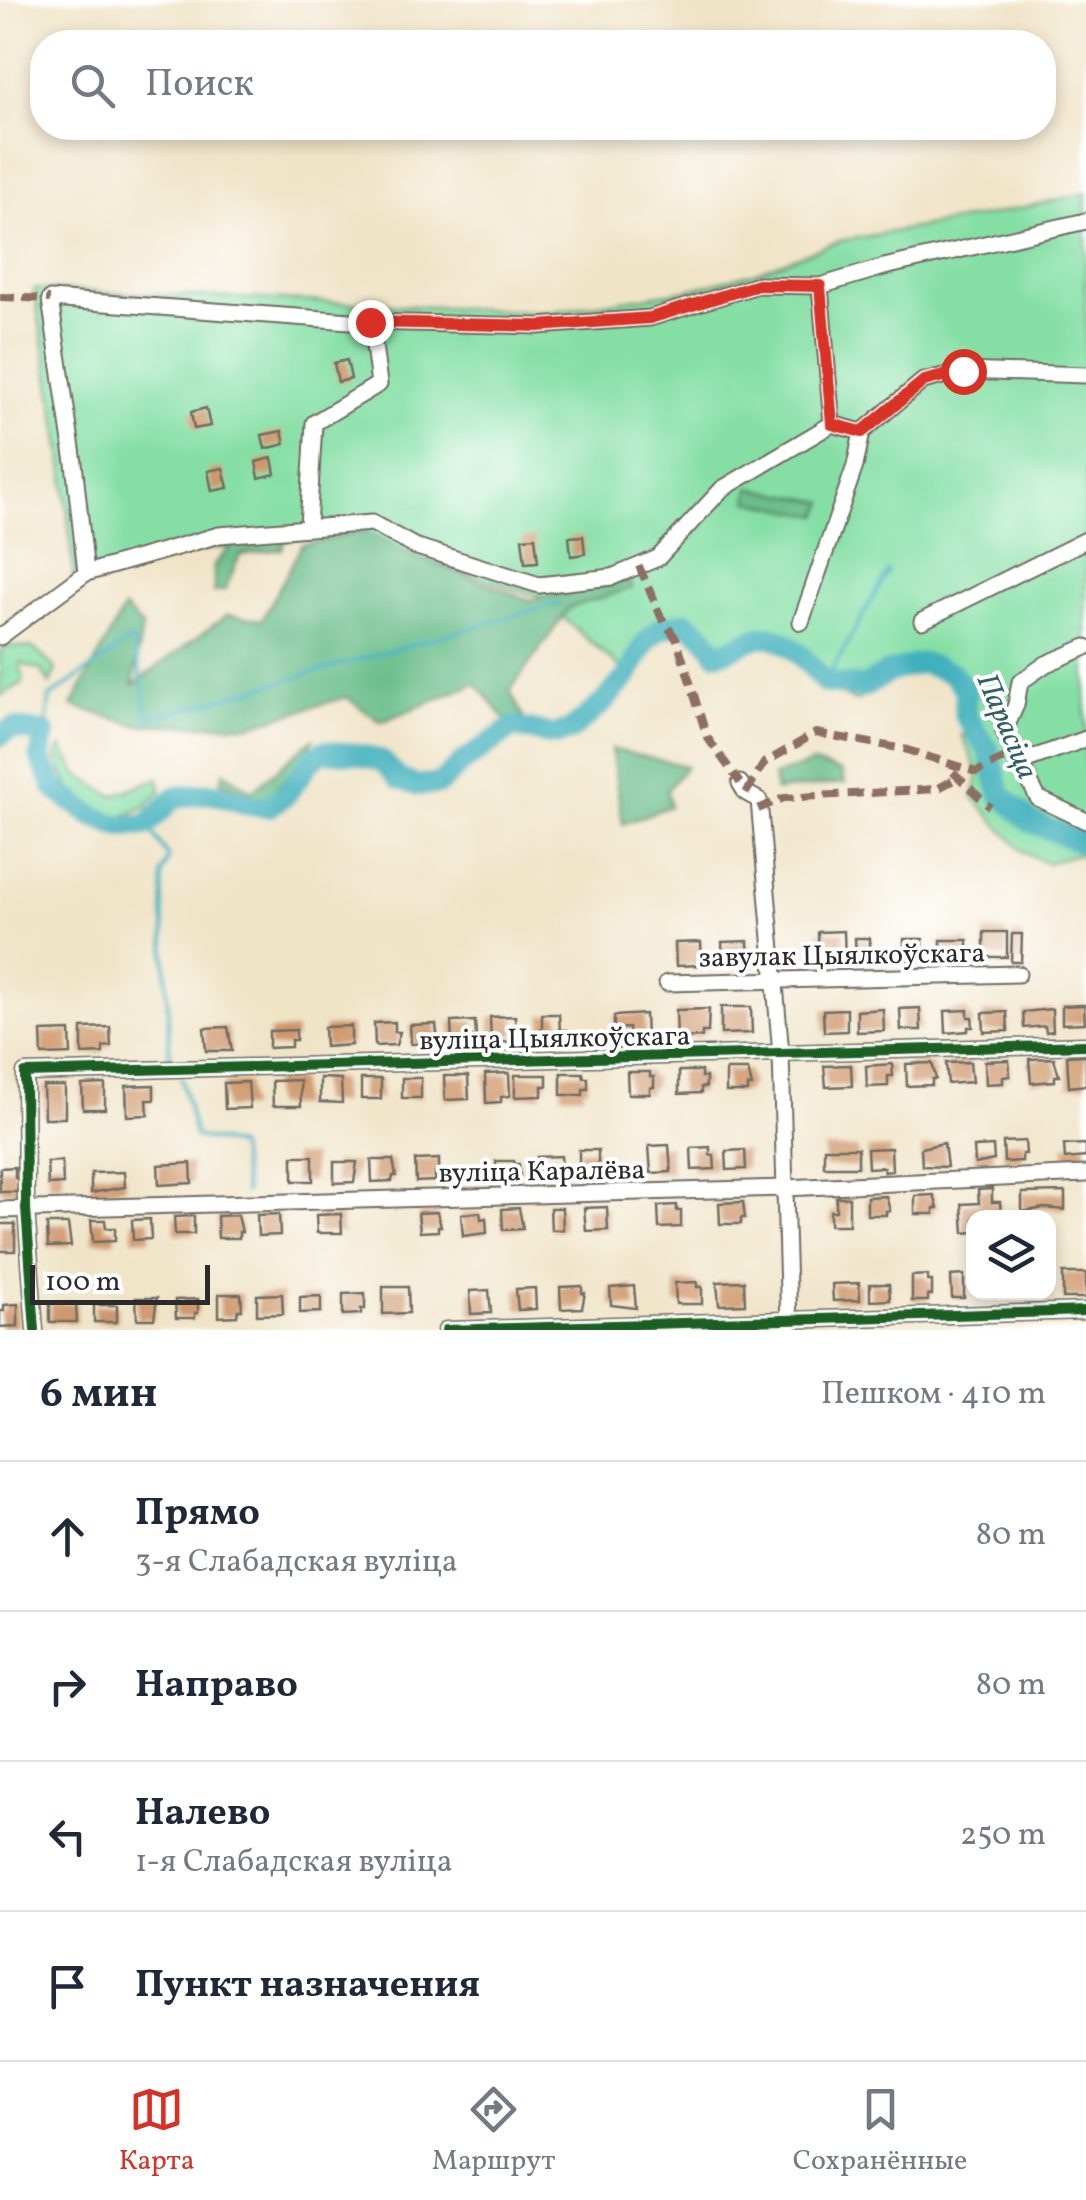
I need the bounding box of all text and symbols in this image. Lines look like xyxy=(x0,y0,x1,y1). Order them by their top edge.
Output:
search box xyxy=(30,30,1056,140)
icon: search xyxy=(65,58,120,113)
text: Поиск xyxy=(145,59,254,112)
route end xyxy=(348,300,394,346)
route start xyxy=(941,349,987,395)
water label: Парасіца xyxy=(965,667,1047,786)
street label: завулак Цыялкоўскага xyxy=(698,935,986,978)
street label: вуліца Цыялкоўскага xyxy=(419,1018,691,1061)
street label: вуліца Каралёва xyxy=(438,1151,646,1194)
map controls xyxy=(966,1210,1056,1300)
button: layers xyxy=(966,1210,1056,1300)
scale bar xyxy=(30,1260,210,1304)
text: 100 m xyxy=(45,1263,120,1302)
text: 6 мин xyxy=(40,1366,157,1425)
text: Пешком · 410 m xyxy=(821,1373,1046,1417)
text: Прямо xyxy=(135,1488,260,1541)
icon: ahead xyxy=(40,1509,95,1564)
text: 80 m xyxy=(976,1514,1046,1558)
text: 3-я Слабадская вуліца xyxy=(135,1541,458,1585)
icon: right xyxy=(40,1659,95,1714)
text: Направо xyxy=(135,1660,298,1713)
text: 80 m xyxy=(976,1664,1046,1708)
text: Налево xyxy=(135,1788,271,1841)
icon: left xyxy=(40,1809,95,1864)
text: 250 m xyxy=(960,1814,1046,1858)
text: 1-я Слабадская вуліца xyxy=(135,1841,453,1885)
icon: arrive xyxy=(40,1959,95,2014)
text: Пункт назначения xyxy=(135,1960,480,2013)
tab: Карта xyxy=(119,2082,195,2181)
tab: Маршрут xyxy=(432,2082,555,2181)
tab: Сохранённые xyxy=(793,2082,967,2181)

